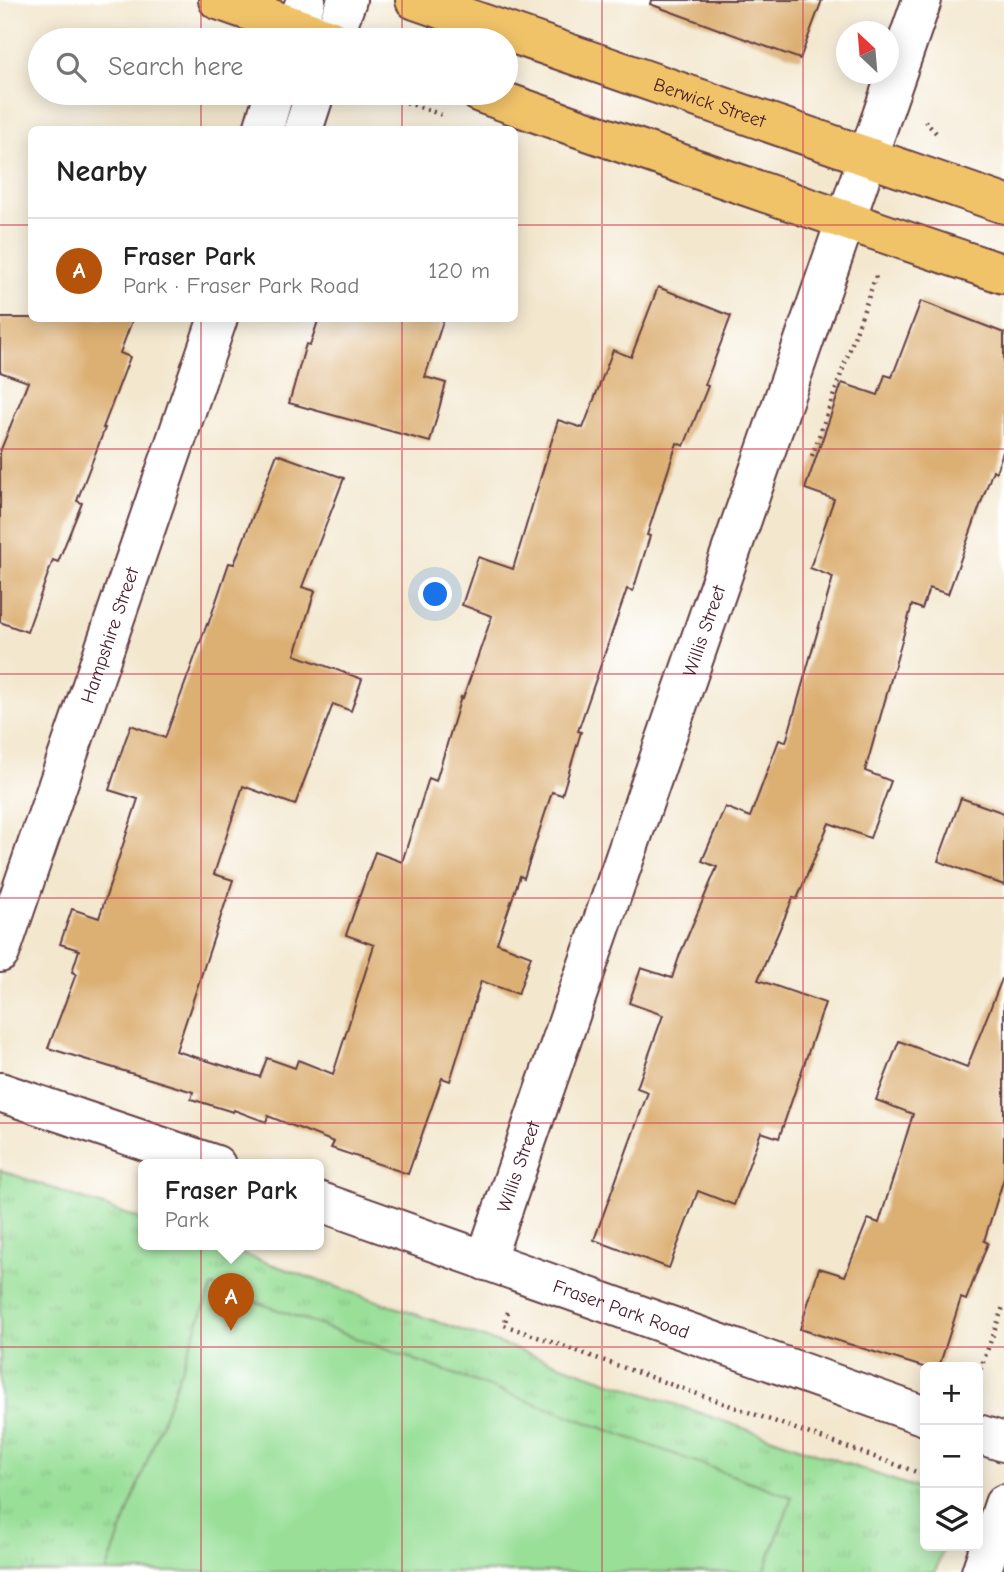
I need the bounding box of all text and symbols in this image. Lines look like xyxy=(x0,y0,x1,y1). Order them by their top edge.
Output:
north arrow xyxy=(836,21,899,84)
search box xyxy=(28,28,518,105)
icon: search xyxy=(52,48,90,86)
text: Search here xyxy=(108,52,243,82)
street label: Berwick Street xyxy=(651,74,769,133)
text: Nearby xyxy=(56,154,147,189)
text: Fraser Park xyxy=(123,242,255,272)
text: A xyxy=(73,257,85,284)
text: 120 m xyxy=(428,257,490,284)
text: Park · Fraser Park Road xyxy=(123,272,360,299)
street label: Hampshire Street xyxy=(77,564,144,706)
your location xyxy=(418,577,452,611)
street label: Willis Street xyxy=(678,582,731,680)
street label: Willis Street xyxy=(493,1118,545,1216)
popup xyxy=(138,1159,324,1250)
text: Fraser Park xyxy=(165,1176,297,1206)
text: Park xyxy=(165,1206,209,1233)
pin: A xyxy=(208,1273,254,1331)
street label: Fraser Park Road xyxy=(550,1275,692,1344)
map controls xyxy=(920,1362,983,1551)
button: + xyxy=(920,1362,983,1425)
button: − xyxy=(920,1425,983,1488)
button: layers xyxy=(920,1488,983,1551)

